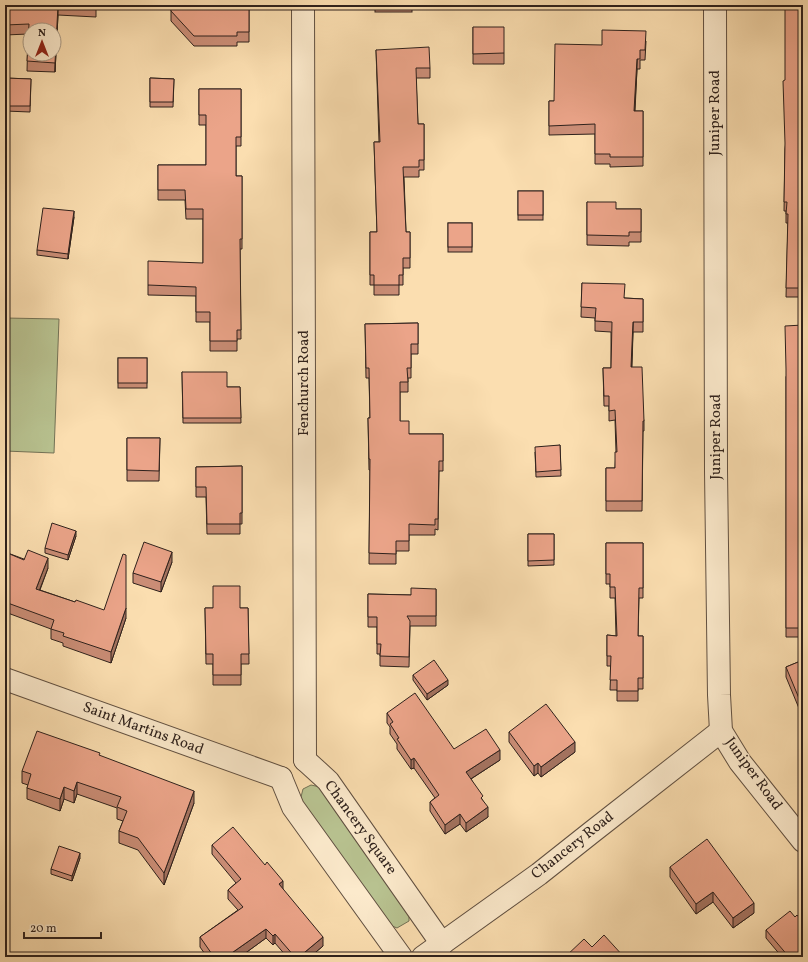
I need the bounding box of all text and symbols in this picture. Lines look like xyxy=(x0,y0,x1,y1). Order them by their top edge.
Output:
north arrow xyxy=(22,22,62,62)
text: N xyxy=(38,26,46,41)
street label: Juniper Road xyxy=(705,70,726,156)
street label: Fenchurch Road xyxy=(294,330,315,436)
street label: Juniper Road xyxy=(706,394,727,480)
street label: Saint Martins Road xyxy=(80,697,206,761)
street label: Juniper Road xyxy=(719,733,787,815)
street label: Chancery Square xyxy=(319,777,401,879)
street label: Chancery Road xyxy=(527,807,619,885)
scale bar xyxy=(24,914,101,940)
text: 20 m xyxy=(30,921,57,937)

